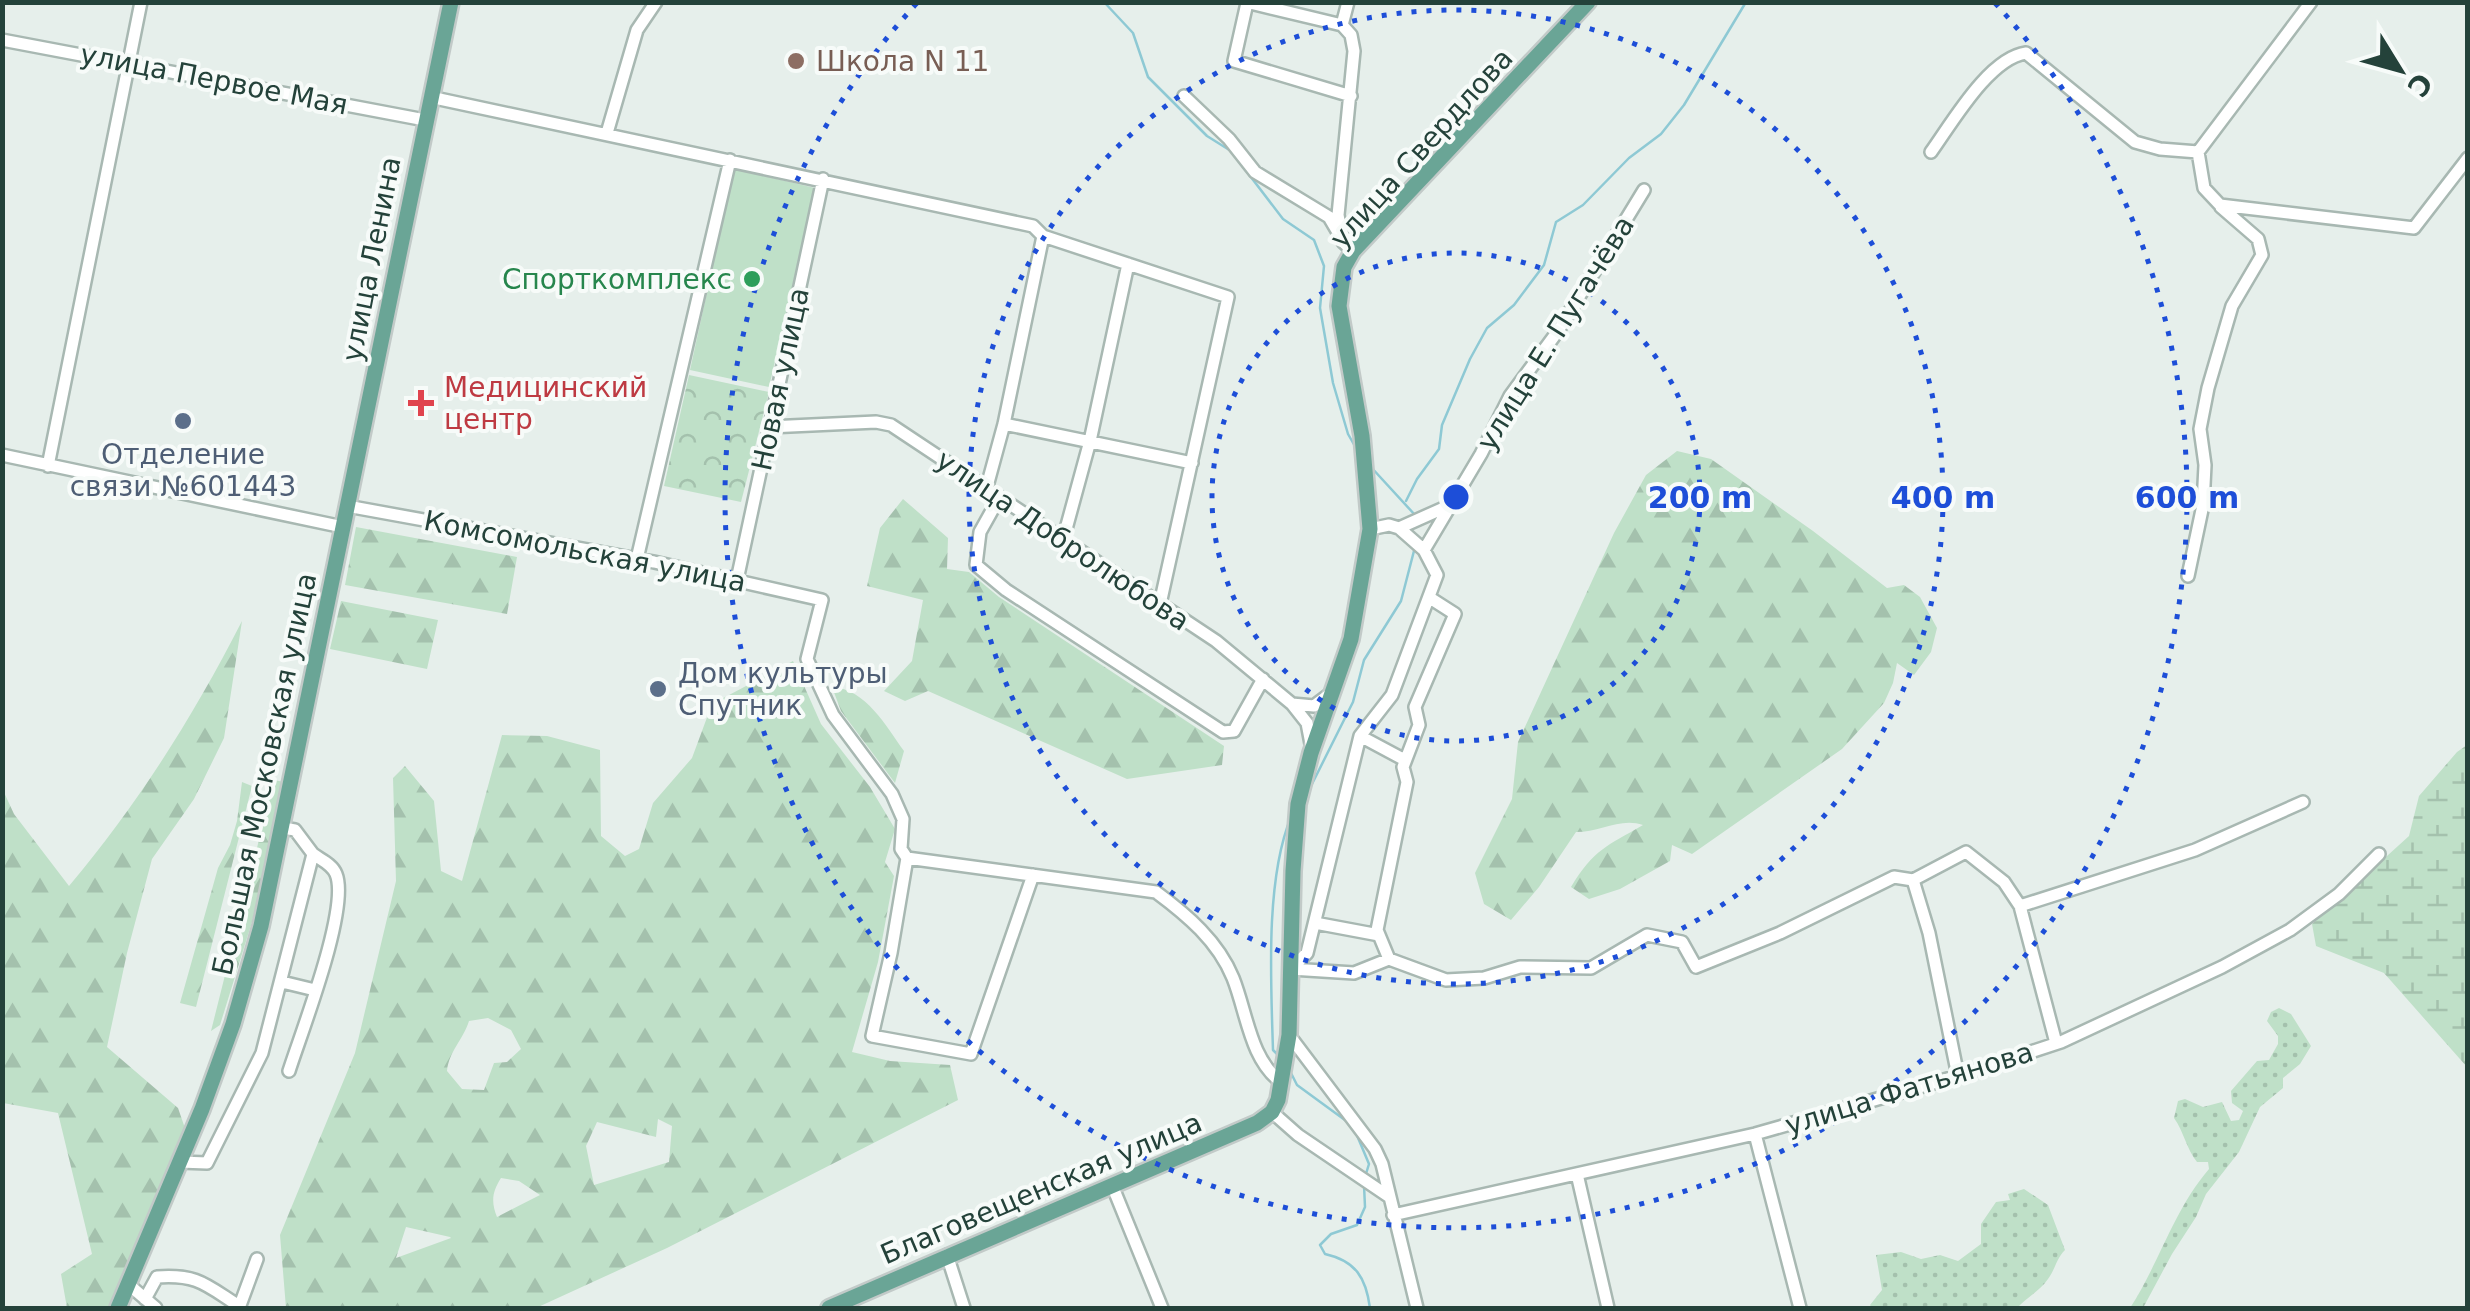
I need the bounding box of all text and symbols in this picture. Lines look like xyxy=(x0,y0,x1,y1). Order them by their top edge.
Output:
north arrow xyxy=(2350,20,2450,120)
street label: улица Первое Мая xyxy=(77,37,350,122)
street label: улица Свердлова xyxy=(1323,42,1520,255)
place label: Школа N 11 xyxy=(816,45,989,78)
marker: Школа N 11 xyxy=(785,50,807,72)
text: С xyxy=(2400,67,2439,103)
street label: улица Ленина xyxy=(335,154,408,364)
street label: улица Е. Пугачёва xyxy=(1470,210,1641,457)
place label: Спорткомплекс xyxy=(502,263,732,296)
marker: Спорткомплекс xyxy=(741,268,763,290)
street label: Новая улица xyxy=(745,284,816,474)
place label: Медицинский центр xyxy=(444,371,647,436)
marker: Медицинский центр xyxy=(408,390,434,416)
marker: Отделение связи №601443 xyxy=(172,410,194,432)
place label: Отделение связи №601443 xyxy=(70,438,296,503)
street label: улица Добролюбова xyxy=(930,443,1196,638)
centre of rings xyxy=(1438,479,1474,515)
text: 200 m xyxy=(1648,480,1752,515)
text: 400 m xyxy=(1891,480,1995,515)
text: 600 m xyxy=(2135,480,2239,515)
street label: Комсомольская улица xyxy=(421,504,749,599)
street label: Большая Московская улица xyxy=(206,570,323,978)
place label: Дом культуры Спутник xyxy=(678,657,888,722)
marker: Дом культуры Спутник xyxy=(647,678,669,700)
street label: улица Фатьянова xyxy=(1781,1035,2037,1142)
street label: Благовещенская улица xyxy=(876,1106,1207,1271)

